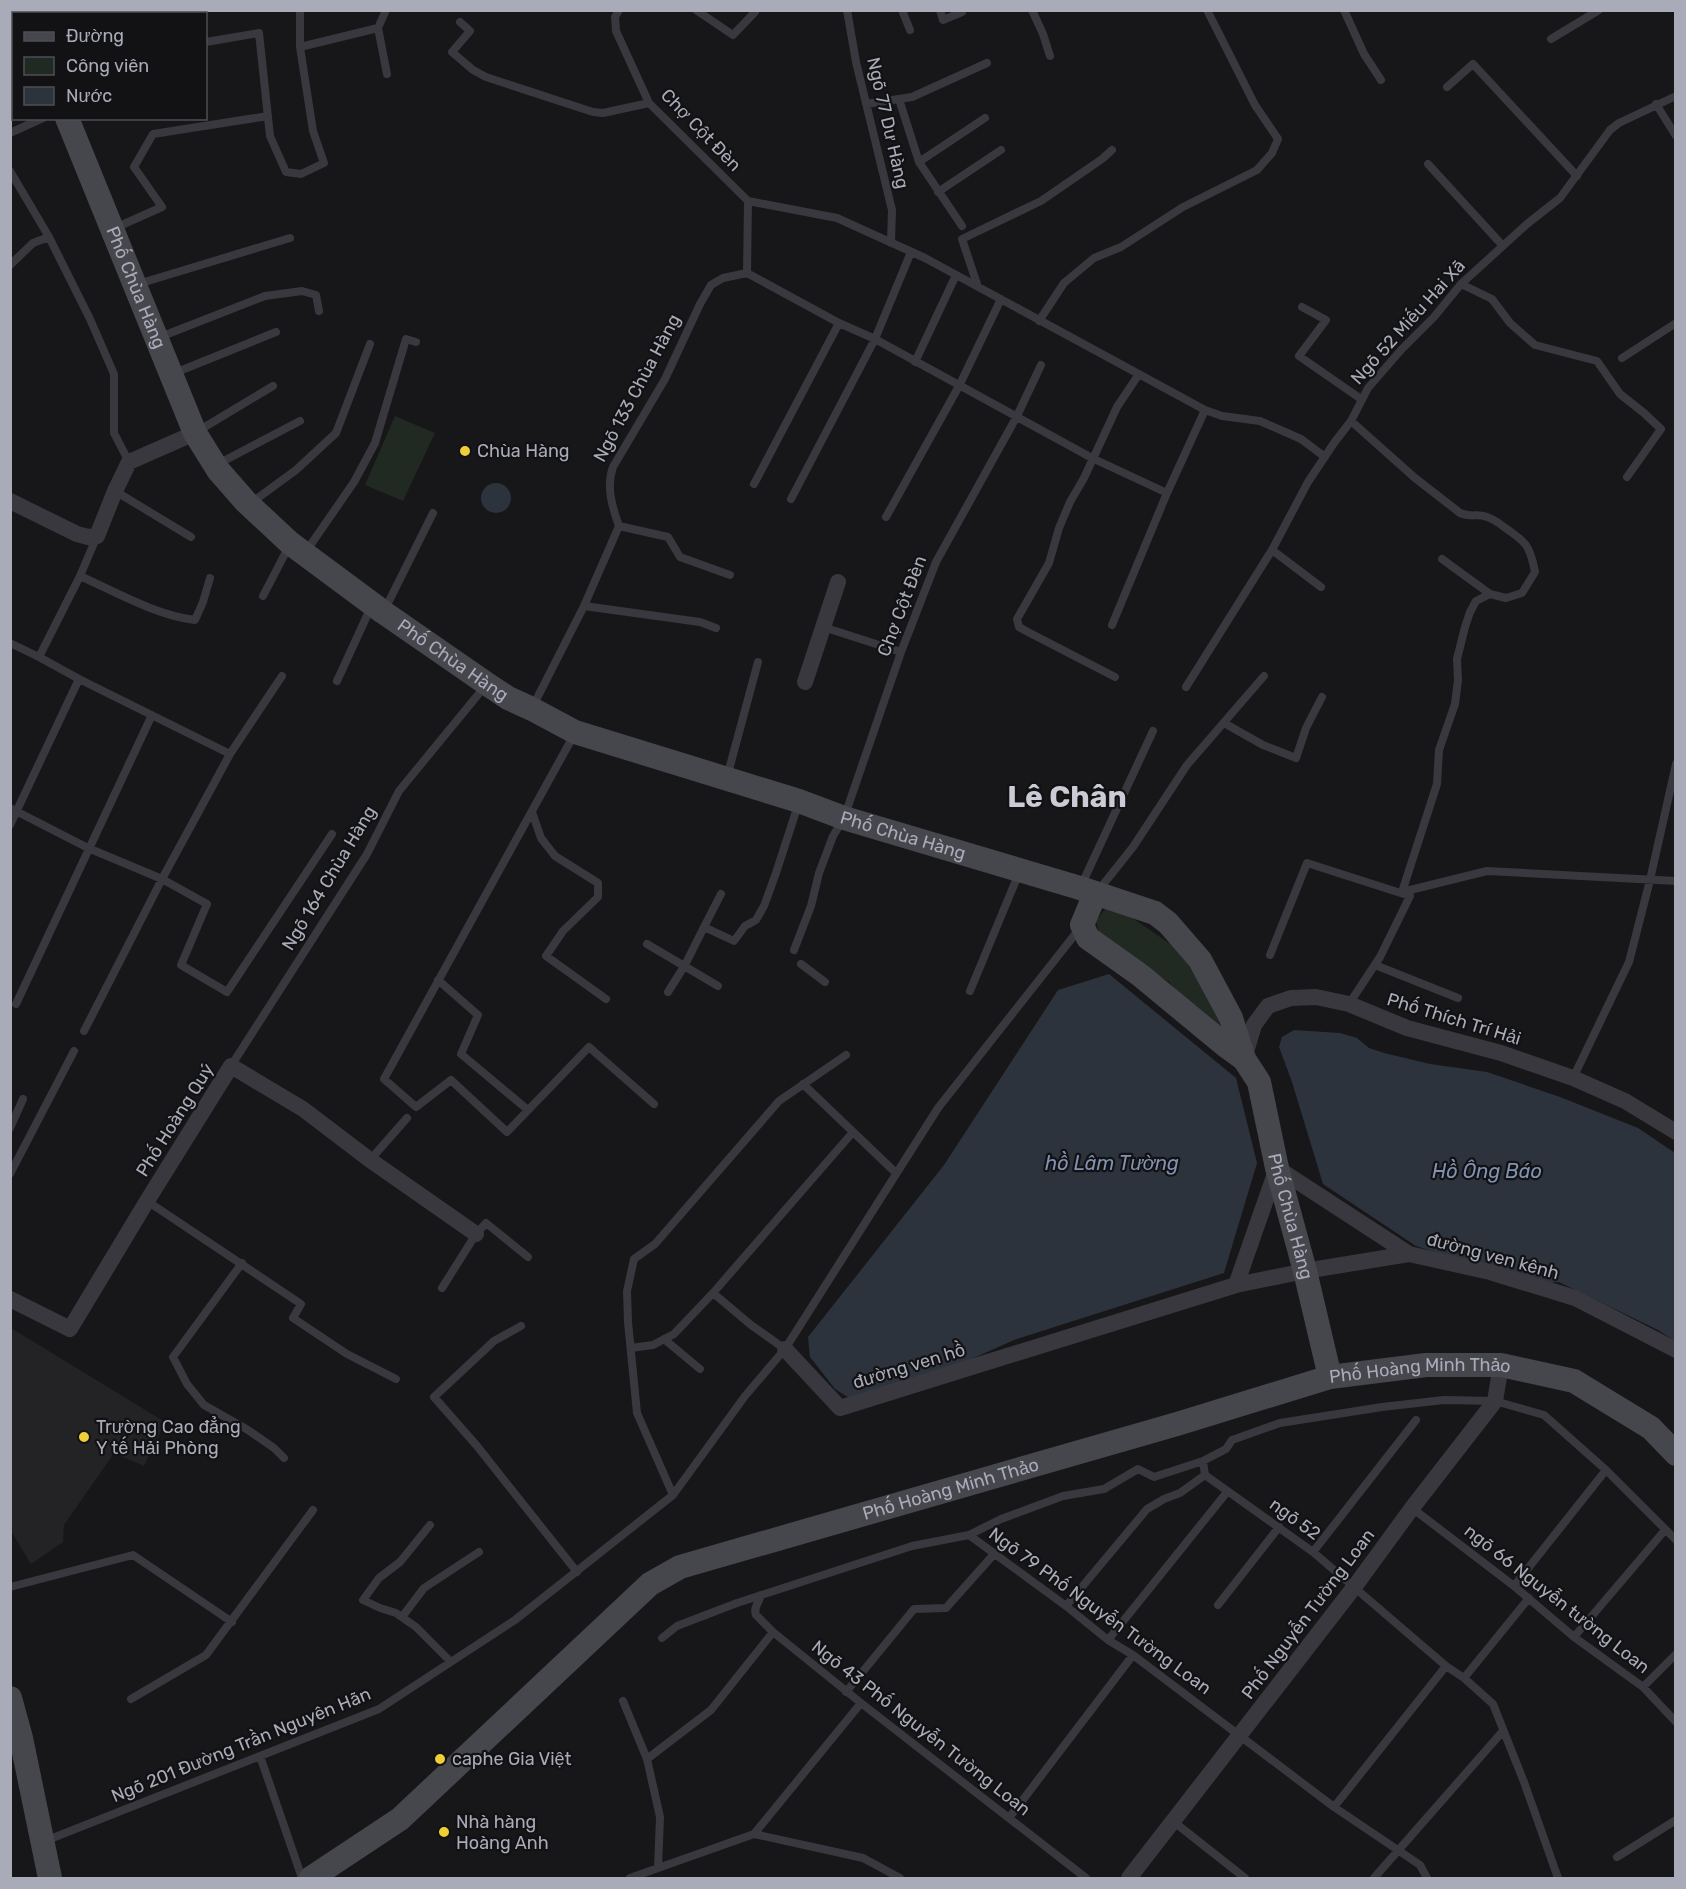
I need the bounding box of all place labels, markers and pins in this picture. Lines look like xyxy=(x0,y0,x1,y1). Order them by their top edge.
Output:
place label: Chùa Hàng xyxy=(477,440,570,462)
marker: Chùa Hàng xyxy=(458,444,472,458)
place label: Trường Cao đẳng Y tế Hải Phòng xyxy=(96,1416,241,1459)
marker: Trường Cao đẳng Y tế Hải Phòng xyxy=(77,1430,91,1444)
place label: caphe Gia Việt xyxy=(452,1748,572,1770)
marker: caphe Gia Việt xyxy=(433,1752,447,1766)
place label: Nhà hàng Hoàng Anh xyxy=(456,1811,549,1854)
marker: Nhà hàng Hoàng Anh xyxy=(437,1825,451,1839)

